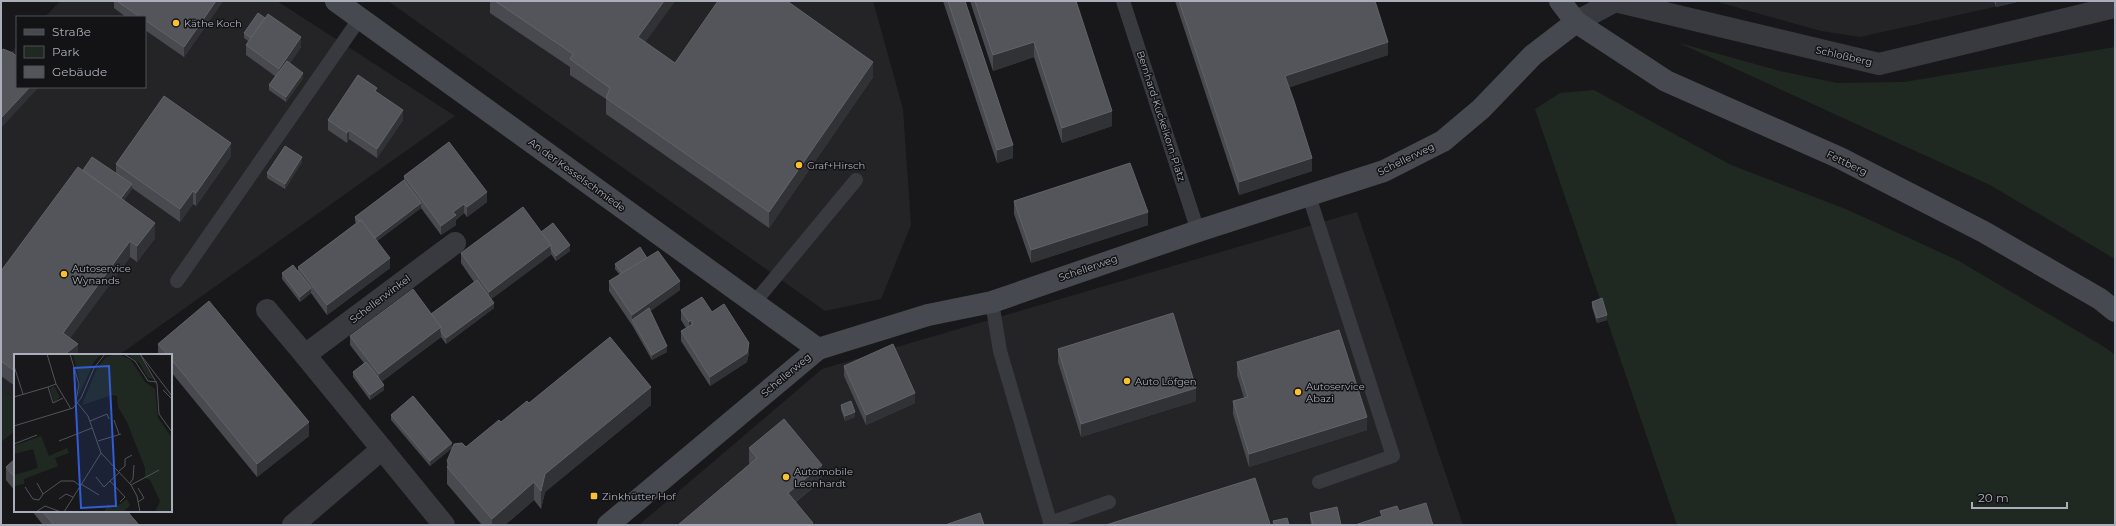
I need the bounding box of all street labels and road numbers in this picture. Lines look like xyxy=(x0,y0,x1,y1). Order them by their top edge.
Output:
street label: Schloßberg xyxy=(1814,43,1874,69)
street label: Bernhard-Kuckelkorn-Platz xyxy=(1134,49,1188,183)
street label: An der Kesselschmiede xyxy=(526,135,628,215)
street label: Schellerweg xyxy=(1375,140,1437,178)
street label: Fettberg xyxy=(1824,148,1870,178)
street label: Schellerweg xyxy=(1057,252,1119,284)
street label: Schellerwinkel xyxy=(347,272,413,326)
street label: Schellerweg xyxy=(758,350,814,400)

